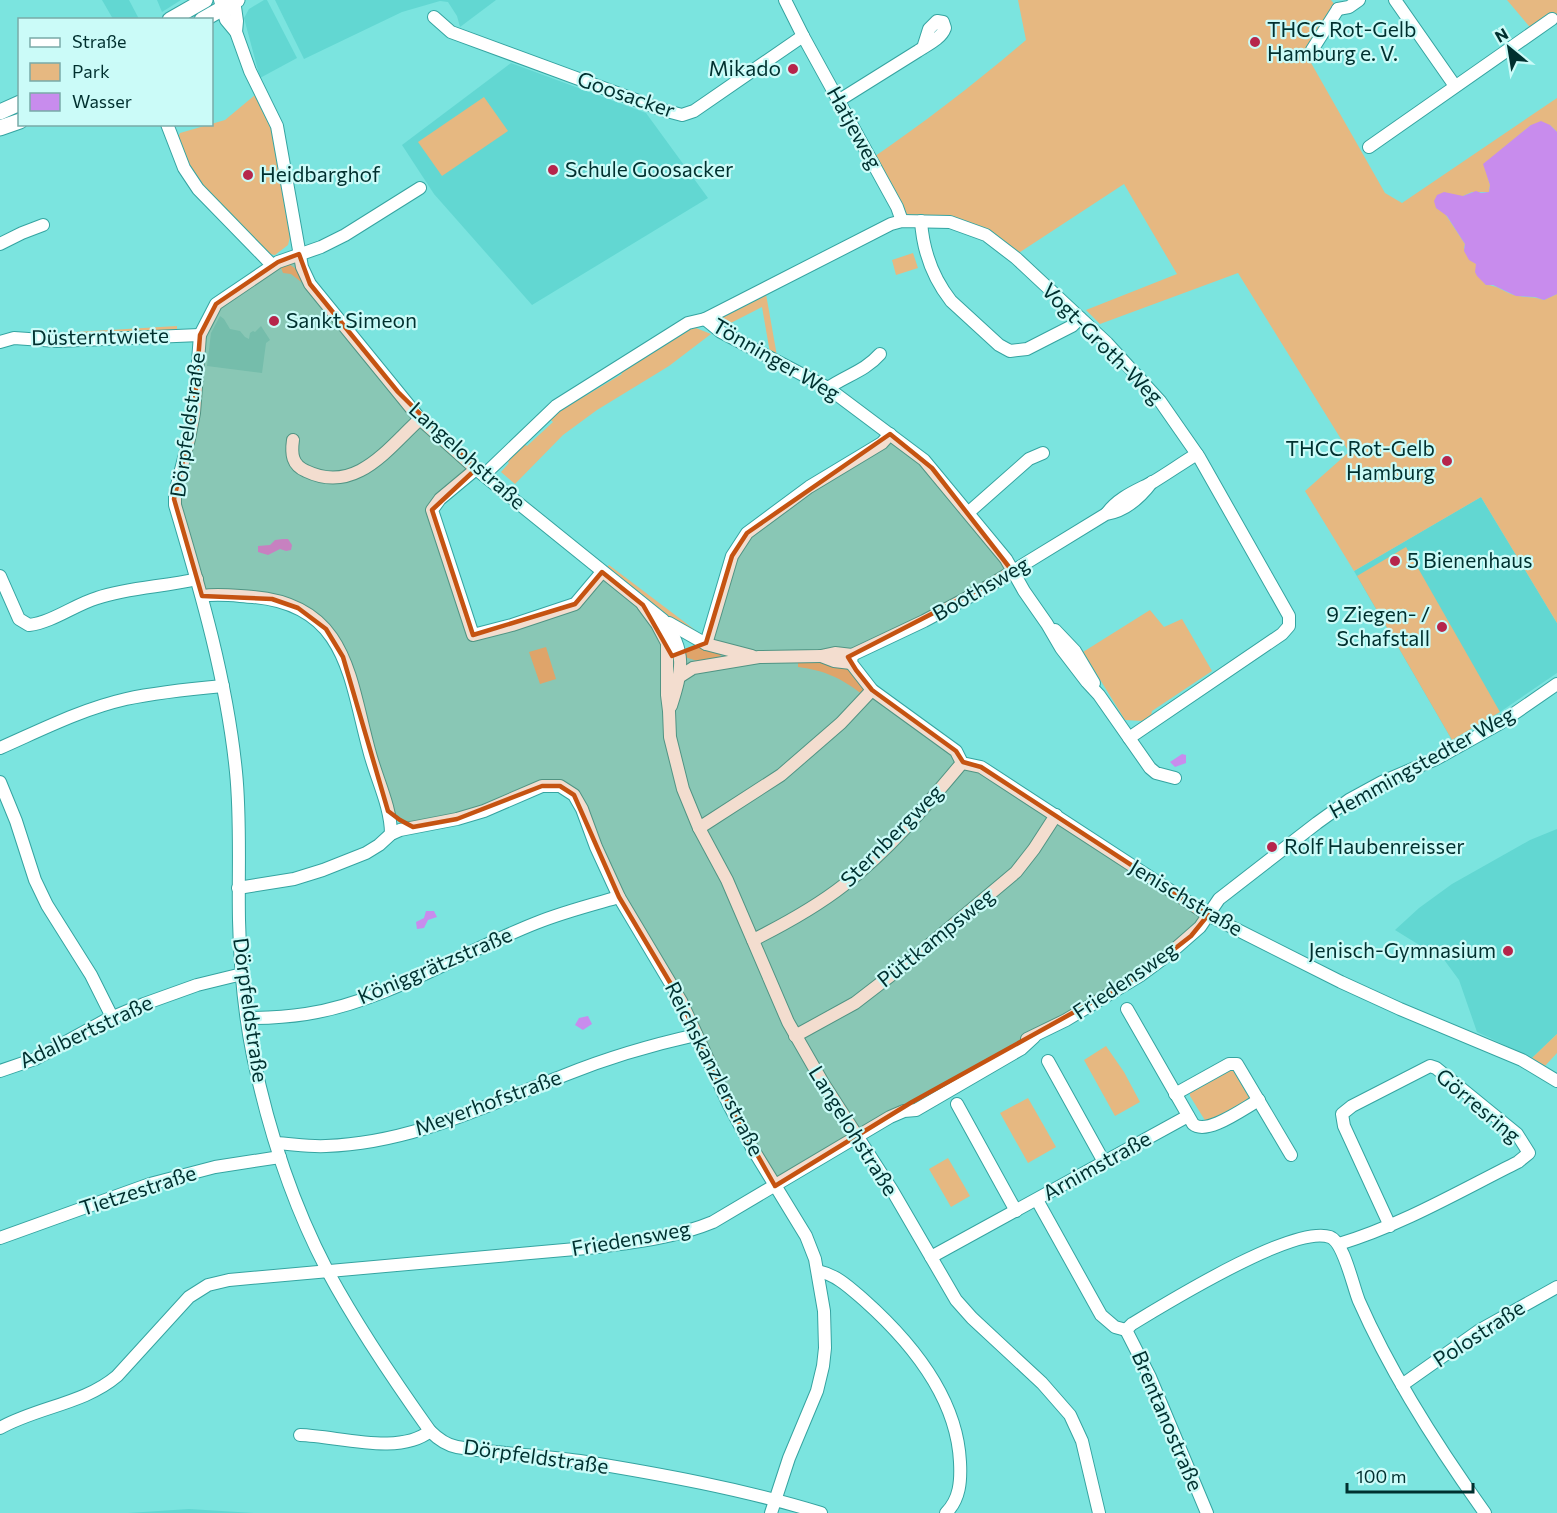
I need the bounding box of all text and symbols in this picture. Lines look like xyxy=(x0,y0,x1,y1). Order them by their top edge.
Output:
place label: THCC Rot-Gelb Hamburg e. V. xyxy=(1267,16,1416,65)
legend xyxy=(18,18,213,126)
north arrow xyxy=(1479,18,1539,78)
text: N xyxy=(1491,23,1511,46)
text: Straße xyxy=(72,30,127,52)
marker: THCC Rot-Gelb Hamburg e. V. xyxy=(1248,35,1262,49)
place label: Mikado xyxy=(708,55,781,80)
text: Park xyxy=(72,60,110,82)
marker: Mikado xyxy=(786,62,800,76)
street label: Goosacker xyxy=(574,65,679,122)
street label: Hatjeweg xyxy=(822,82,888,173)
text: Wasser xyxy=(72,90,132,112)
place label: Schule Goosacker xyxy=(565,156,733,181)
place label: Heidbarghof xyxy=(260,161,381,186)
marker: Schule Goosacker xyxy=(546,163,560,177)
marker: Heidbarghof xyxy=(241,168,255,182)
street label: Vogt-Groth-Weg xyxy=(1037,277,1169,409)
place label: Sankt Simeon xyxy=(286,307,417,332)
street label: Tönninger Weg xyxy=(709,312,845,405)
marker: Sankt Simeon xyxy=(267,314,281,328)
street label: Düsterntwiete xyxy=(31,322,169,349)
street label: Dörpfeldstraße xyxy=(164,351,209,499)
street label: Langelohstraße xyxy=(405,396,531,514)
place label: THCC Rot-Gelb Hamburg xyxy=(1286,435,1435,484)
marker: THCC Rot-Gelb Hamburg xyxy=(1440,454,1454,468)
place label: 5 Bienenhaus xyxy=(1407,547,1533,572)
street label: Boothsweg xyxy=(927,550,1033,625)
marker: 5 Bienenhaus xyxy=(1388,554,1402,568)
place label: 9 Ziegen- / Schafstall xyxy=(1326,601,1430,650)
marker: 9 Ziegen- / Schafstall xyxy=(1435,620,1449,634)
street label: Hemmingstedter Weg xyxy=(1324,700,1518,823)
street label: Sternbergweg xyxy=(835,779,947,891)
place label: Rolf Haubenreisser xyxy=(1284,833,1465,858)
marker: Rolf Haubenreisser xyxy=(1265,840,1279,854)
street label: Jenischstraße xyxy=(1126,853,1248,940)
street label: Püttkampsweg xyxy=(872,882,999,992)
street label: Königgrätzstraße xyxy=(353,921,515,1008)
street label: Dörpfeldstraße xyxy=(229,936,274,1084)
street label: Friedensweg xyxy=(1067,936,1181,1024)
place label: Jenisch-Gymnasium xyxy=(1308,937,1496,962)
marker: Jenisch-Gymnasium xyxy=(1501,944,1515,958)
street label: Reichskanzlerstraße xyxy=(661,977,770,1160)
street label: Adalbertstraße xyxy=(15,989,156,1072)
street label: Langelohstraße xyxy=(804,1061,904,1200)
street label: Görresring xyxy=(1432,1062,1526,1147)
street label: Meyerhofstraße xyxy=(411,1063,564,1140)
street label: Arnimstraße xyxy=(1038,1125,1155,1205)
street label: Tietzestraße xyxy=(76,1159,199,1220)
street label: Friedensweg xyxy=(569,1215,692,1260)
street label: Polostraße xyxy=(1428,1294,1529,1372)
street label: Brentanostraße xyxy=(1128,1347,1209,1494)
street label: Dörpfeldstraße xyxy=(462,1433,610,1478)
scale bar xyxy=(1347,1456,1473,1494)
text: 100 m xyxy=(1356,1465,1406,1487)

